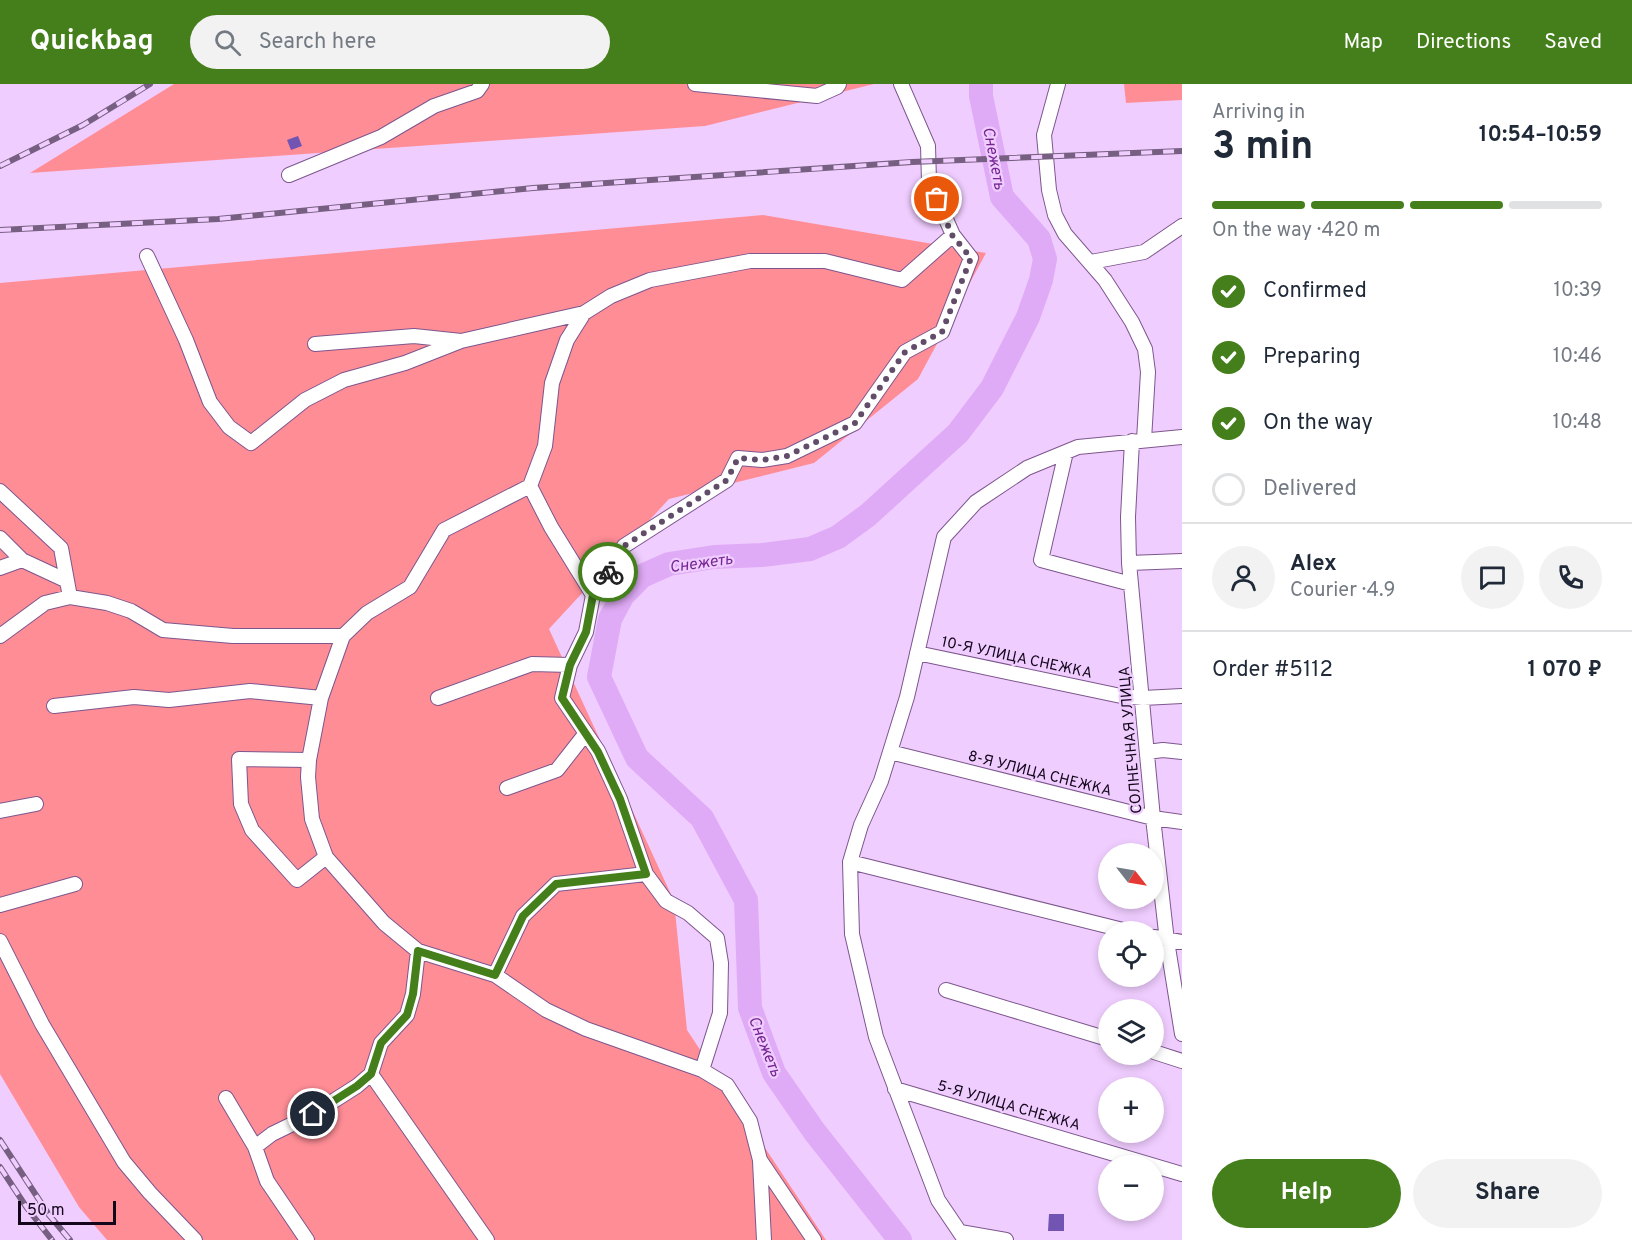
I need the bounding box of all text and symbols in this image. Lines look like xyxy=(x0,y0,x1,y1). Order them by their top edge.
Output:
search box xyxy=(190,15,610,69)
text: Quickbag xyxy=(30,24,154,60)
icon: search xyxy=(211,26,244,59)
text: Search here xyxy=(259,29,376,56)
text: Map xyxy=(1343,29,1383,56)
text: Directions xyxy=(1416,29,1511,56)
text: Saved xyxy=(1544,29,1602,56)
text: Arriving in xyxy=(1212,100,1305,126)
text: 10:54–10:59 xyxy=(1479,122,1602,149)
text: 3 min xyxy=(1212,124,1313,173)
water label: Снежеть xyxy=(977,125,1009,191)
pin xyxy=(911,173,962,224)
icon: bag xyxy=(920,182,953,215)
text: On the way · 420 m xyxy=(1212,218,1381,244)
icon: check xyxy=(1212,275,1245,308)
text: Confirmed xyxy=(1263,278,1367,305)
text: 10:39 xyxy=(1554,278,1602,304)
icon: check xyxy=(1212,341,1245,374)
text: Preparing xyxy=(1263,344,1361,371)
text: 10:46 xyxy=(1553,344,1602,370)
icon: check xyxy=(1212,407,1245,440)
text: On the way xyxy=(1263,410,1373,437)
text: 10:48 xyxy=(1553,410,1602,436)
text: Delivered xyxy=(1263,476,1357,503)
courier xyxy=(578,542,638,602)
button: person xyxy=(1212,546,1275,609)
button: chat xyxy=(1461,546,1524,609)
button: phone xyxy=(1539,546,1602,609)
water label: Снежеть xyxy=(668,550,734,578)
text: Alex xyxy=(1290,551,1337,578)
icon: bike xyxy=(592,556,625,589)
text: Courier · 4.9 xyxy=(1290,578,1395,604)
street label: 10-Я УЛИЦА СНЕЖКА xyxy=(940,633,1094,684)
text: Order #5112 xyxy=(1212,657,1333,684)
text: 1 070 ₽ xyxy=(1527,657,1602,684)
street label: СОЛНЕЧНАЯ УЛИЦА xyxy=(1116,665,1147,814)
street label: 8-Я УЛИЦА СНЕЖКА xyxy=(966,747,1114,802)
north arrow xyxy=(1098,843,1164,909)
map controls xyxy=(1098,843,1164,1221)
button: locate xyxy=(1098,921,1164,987)
button: layers xyxy=(1098,999,1164,1065)
water label: Снежеть xyxy=(743,1014,785,1080)
street label: 5-Я УЛИЦА СНЕЖКА xyxy=(935,1077,1082,1136)
button: + xyxy=(1098,1077,1164,1143)
pin xyxy=(287,1088,338,1139)
icon: home xyxy=(296,1097,329,1130)
button: − xyxy=(1098,1155,1164,1221)
button: Help xyxy=(1212,1159,1401,1228)
button: Share xyxy=(1413,1159,1602,1228)
scale bar xyxy=(18,1198,116,1226)
text: 50 m xyxy=(27,1201,65,1221)

